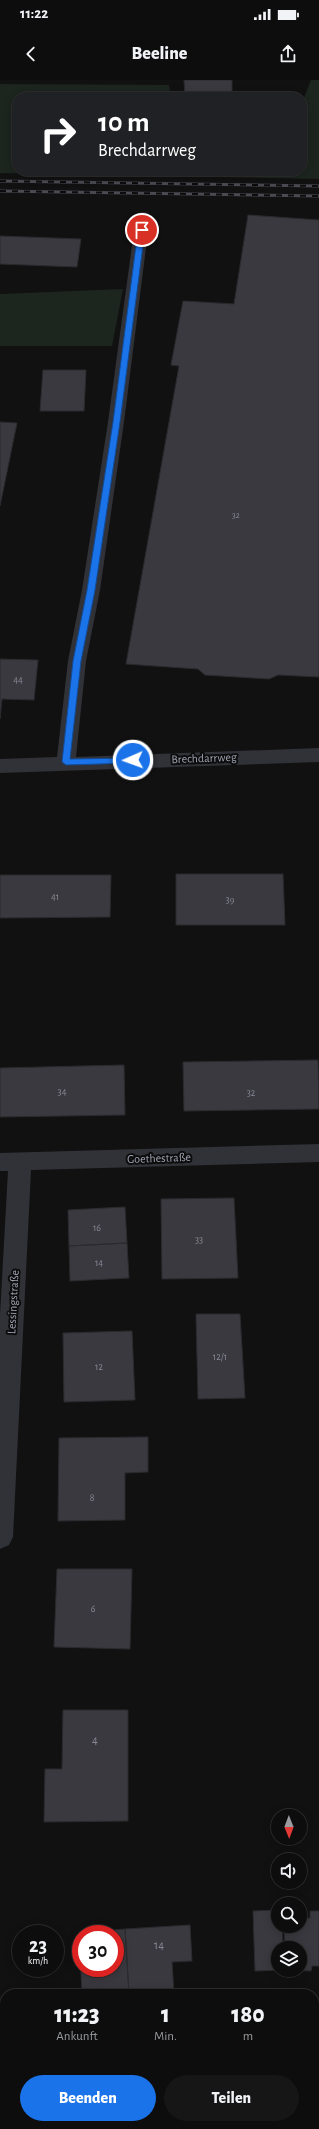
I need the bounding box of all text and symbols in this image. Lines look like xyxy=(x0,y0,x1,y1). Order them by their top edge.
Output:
text: 11:22 xyxy=(20,6,48,21)
icon: back xyxy=(20,43,42,65)
icon: share xyxy=(277,43,299,65)
text: Beeline xyxy=(132,45,187,63)
icon: right xyxy=(32,108,84,160)
text: 10 m xyxy=(98,109,150,137)
text: Brechdarrweg xyxy=(98,142,196,160)
pin xyxy=(125,213,159,247)
icon: arrive xyxy=(131,219,153,241)
house number: 32 xyxy=(232,511,240,520)
house number: 44 xyxy=(13,675,23,685)
position arrow xyxy=(112,739,154,781)
street label: Brechdarrweg xyxy=(171,751,237,765)
house number: 41 xyxy=(51,892,59,902)
house number: 39 xyxy=(226,895,235,905)
house number: 34 xyxy=(58,1087,67,1097)
house number: 32 xyxy=(247,1088,256,1098)
street label: Goethestraße xyxy=(127,1151,191,1165)
house number: 16 xyxy=(93,1223,101,1233)
house number: 33 xyxy=(195,1235,203,1245)
house number: 14 xyxy=(95,1258,103,1268)
street label: Lessingstraße xyxy=(5,1270,21,1334)
house number: 12/1 xyxy=(213,1352,227,1362)
house number: 12 xyxy=(95,1362,103,1372)
house number: 8 xyxy=(90,1493,95,1503)
house number: 6 xyxy=(91,1604,96,1614)
house number: 4 xyxy=(92,1734,98,1746)
north arrow xyxy=(271,1809,307,1845)
map controls xyxy=(271,1809,307,1977)
button: sound xyxy=(271,1853,307,1889)
button: search xyxy=(271,1897,307,1933)
speed limit sign: 30 xyxy=(72,1925,124,1977)
text: 23 xyxy=(29,1936,47,1956)
house number: 14 xyxy=(154,1939,164,1951)
button: layers xyxy=(271,1941,307,1977)
text: km/h xyxy=(28,1956,48,1966)
text: 11:23 xyxy=(54,2003,100,2027)
text: 1 xyxy=(161,2003,170,2027)
text: 180 xyxy=(231,2003,265,2027)
text: Ankunft xyxy=(56,2030,98,2043)
text: Min. xyxy=(154,2030,177,2043)
text: m xyxy=(243,2030,253,2043)
button: Beenden xyxy=(20,2075,156,2121)
button: Teilen xyxy=(164,2075,299,2121)

